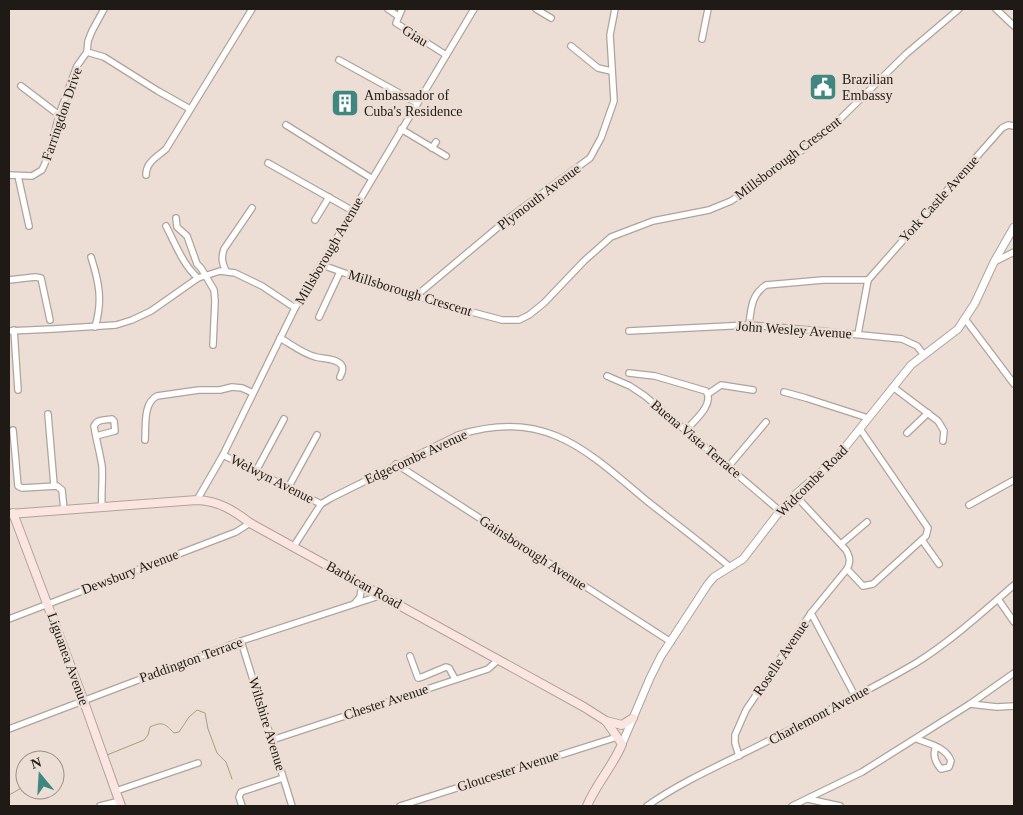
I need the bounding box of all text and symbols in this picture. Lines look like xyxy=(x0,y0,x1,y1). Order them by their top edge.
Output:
street label: Giau xyxy=(399,22,431,50)
street label: Farringdon Drive xyxy=(39,65,85,163)
public building icon: Brazilian Embassy xyxy=(808,72,838,102)
place label: Brazilian Embassy xyxy=(842,72,893,103)
building icon: Ambassador of Cuba's Residence xyxy=(330,88,360,118)
place label: Ambassador of Cuba's Residence xyxy=(364,88,463,119)
street label: Millsborough Crescent xyxy=(732,113,844,203)
street label: York Castle Avenue xyxy=(896,153,982,245)
street label: Plymouth Avenue xyxy=(495,161,583,233)
street label: Millsborough Avenue xyxy=(292,195,366,307)
street label: Millsborough Crescent xyxy=(346,267,474,319)
street label: John Wesley Avenue xyxy=(736,318,852,342)
street label: Buena Vista Terrace xyxy=(648,397,744,481)
street label: Edgecombe Avenue xyxy=(362,427,470,487)
street label: Widcombe Road xyxy=(773,442,851,520)
street label: Welwyn Avenue xyxy=(228,452,316,506)
street label: Gainsborough Avenue xyxy=(477,513,589,593)
street label: Dewsbury Avenue xyxy=(79,547,181,597)
street label: Barbican Road xyxy=(324,558,404,612)
street label: Liguanea Avenue xyxy=(44,611,92,707)
street label: Roselle Avenue xyxy=(750,618,812,698)
street label: Paddington Terrace xyxy=(137,634,245,686)
street label: Wiltshire Avenue xyxy=(246,676,288,772)
street label: Chester Avenue xyxy=(342,681,430,723)
street label: Charlemont Avenue xyxy=(766,682,872,748)
street label: Gloucester Avenue xyxy=(455,748,561,794)
north arrow xyxy=(15,750,65,800)
text: N xyxy=(29,754,43,772)

